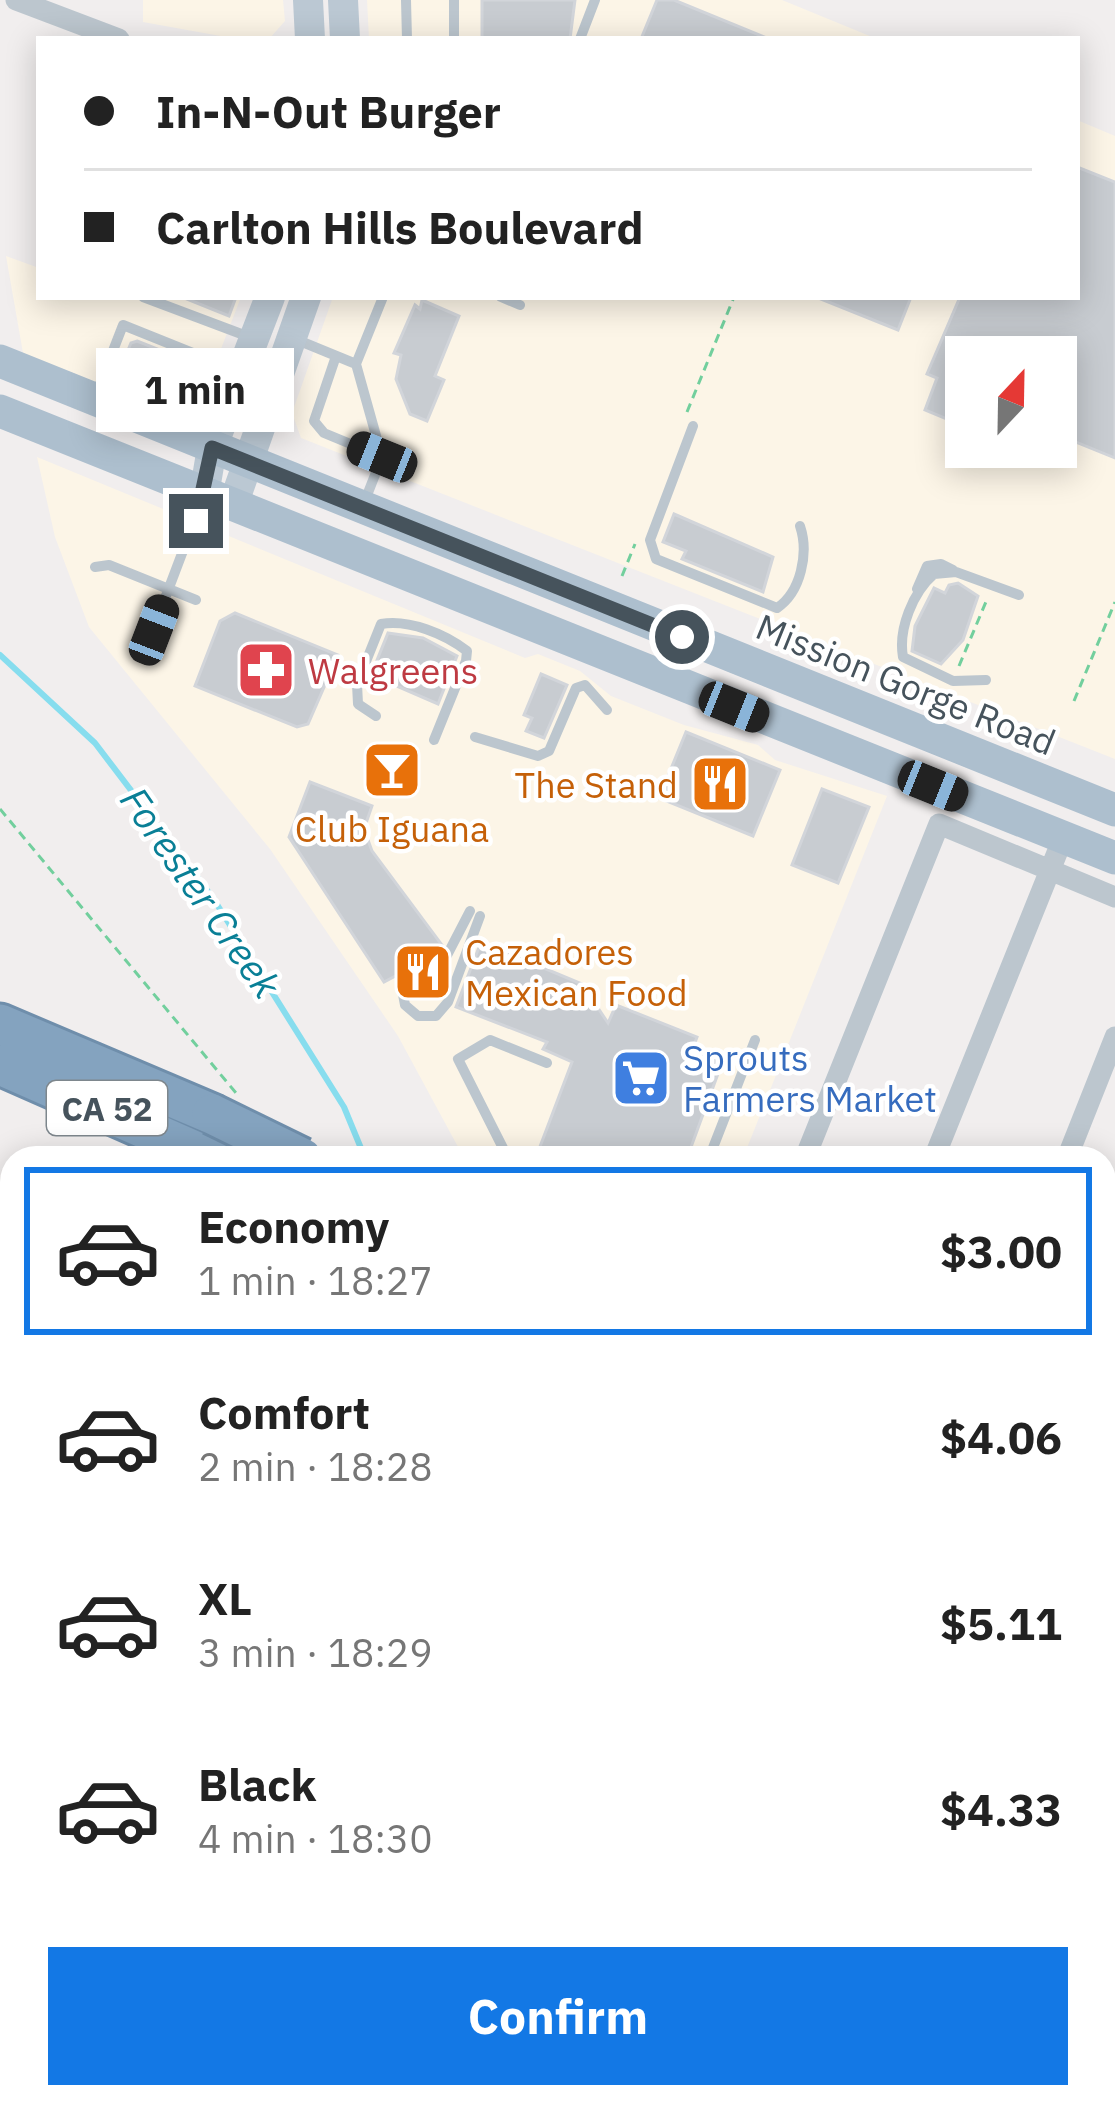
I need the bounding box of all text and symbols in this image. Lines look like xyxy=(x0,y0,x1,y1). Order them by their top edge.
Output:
text: In-N-Out Burger xyxy=(156,82,501,140)
text: Carlton Hills Boulevard xyxy=(156,198,644,256)
north arrow xyxy=(945,336,1077,468)
map controls xyxy=(945,336,1077,468)
callout: 1 min xyxy=(97,347,295,431)
text: 1 min xyxy=(144,364,246,415)
car xyxy=(342,427,422,487)
route end xyxy=(169,494,223,548)
car xyxy=(124,590,184,670)
street label: Mission Gorge Road xyxy=(750,603,1062,765)
route start xyxy=(655,610,709,664)
pharmacy icon: Walgreens xyxy=(235,639,297,701)
place label: Walgreens xyxy=(308,647,478,694)
car xyxy=(694,677,774,737)
bar icon: Club Iguana xyxy=(361,739,423,801)
restaurant icon: The Stand xyxy=(689,753,751,815)
car xyxy=(893,756,973,816)
place label: The Stand xyxy=(515,761,678,808)
water label: Forester Creek xyxy=(109,777,293,1008)
place label: Club Iguana xyxy=(295,805,489,852)
place label: Cazadores Mexican Food xyxy=(465,928,688,1016)
restaurant icon: Cazadores Mexican Food xyxy=(392,941,454,1003)
place label: Sprouts Farmers Market xyxy=(683,1034,937,1122)
supermarket icon: Sprouts Farmers Market xyxy=(610,1047,672,1109)
road number: CA 52 xyxy=(47,1081,167,1135)
icon: car xyxy=(54,1197,162,1305)
text: Economy xyxy=(198,1197,389,1255)
text: $3.00 xyxy=(940,1222,1062,1280)
text: 1 min · 18:27 xyxy=(198,1255,433,1306)
icon: car xyxy=(54,1383,162,1491)
text: Comfort xyxy=(198,1383,370,1441)
text: $4.06 xyxy=(940,1408,1062,1466)
text: 2 min · 18:28 xyxy=(198,1441,433,1492)
icon: car xyxy=(54,1569,162,1677)
text: XL xyxy=(198,1569,252,1627)
text: $5.11 xyxy=(940,1594,1062,1652)
text: 3 min · 18:29 xyxy=(198,1627,433,1678)
icon: car xyxy=(54,1755,162,1863)
text: Black xyxy=(198,1755,317,1813)
text: $4.33 xyxy=(940,1780,1062,1838)
text: 4 min · 18:30 xyxy=(198,1813,433,1864)
button: Confirm xyxy=(48,1947,1068,2085)

